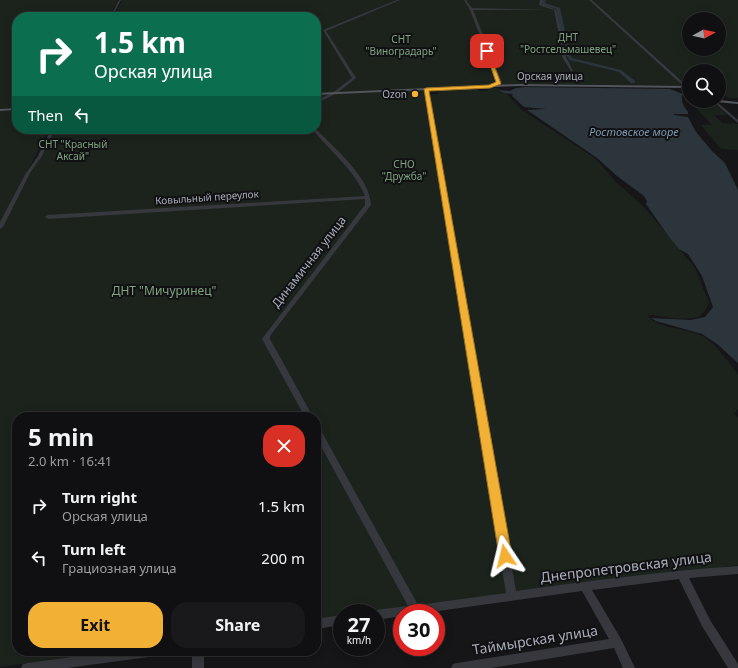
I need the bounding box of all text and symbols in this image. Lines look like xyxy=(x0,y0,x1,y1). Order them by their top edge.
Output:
north arrow xyxy=(682,12,726,56)
map controls xyxy=(682,12,726,108)
text: 1.5 km xyxy=(94,23,186,61)
icon: right xyxy=(28,28,80,80)
park label: ДНТ "Ростсельмашевец" xyxy=(520,30,616,56)
park label: СНТ "Виноградарь" xyxy=(365,32,437,58)
pin xyxy=(470,34,504,68)
icon: arrive xyxy=(476,40,498,62)
text: Орская улица xyxy=(94,59,213,83)
button: search xyxy=(682,64,726,108)
street label: Орская улица xyxy=(517,69,583,83)
place label: Ozon xyxy=(382,87,407,101)
marker: Ozon xyxy=(410,89,420,99)
icon: left xyxy=(71,104,93,126)
text: Then xyxy=(28,105,63,125)
water label: Ростовское море xyxy=(589,124,679,139)
park label: СНТ "Красный Аксай" xyxy=(39,137,107,163)
park label: СНО "Дружба" xyxy=(382,157,426,183)
street label: Ковыльный переулок xyxy=(155,186,260,208)
street label: Динамичная улица xyxy=(267,212,350,311)
park label: ДНТ "Мичуринец" xyxy=(112,282,216,299)
text: 5 min xyxy=(28,420,94,453)
button: close xyxy=(263,425,305,467)
text: 2.0 km · 16:41 xyxy=(28,452,112,470)
text: Turn right xyxy=(62,487,137,507)
icon: right xyxy=(28,495,50,517)
text: 1.5 km xyxy=(258,496,305,516)
text: Орская улица xyxy=(62,507,148,525)
position arrow xyxy=(484,535,526,577)
text: Turn left xyxy=(62,539,126,559)
icon: left xyxy=(28,547,50,569)
street label: Днепропетровская улица xyxy=(539,547,713,586)
text: 200 m xyxy=(261,548,305,568)
text: Грациозная улица xyxy=(62,559,176,577)
button: Exit xyxy=(28,602,163,648)
button: Share xyxy=(171,602,305,648)
speed limit sign: 30 xyxy=(393,604,445,656)
text: 27 xyxy=(348,611,370,638)
street label: Таймырская улица xyxy=(471,620,599,659)
text: km/h xyxy=(347,633,371,647)

